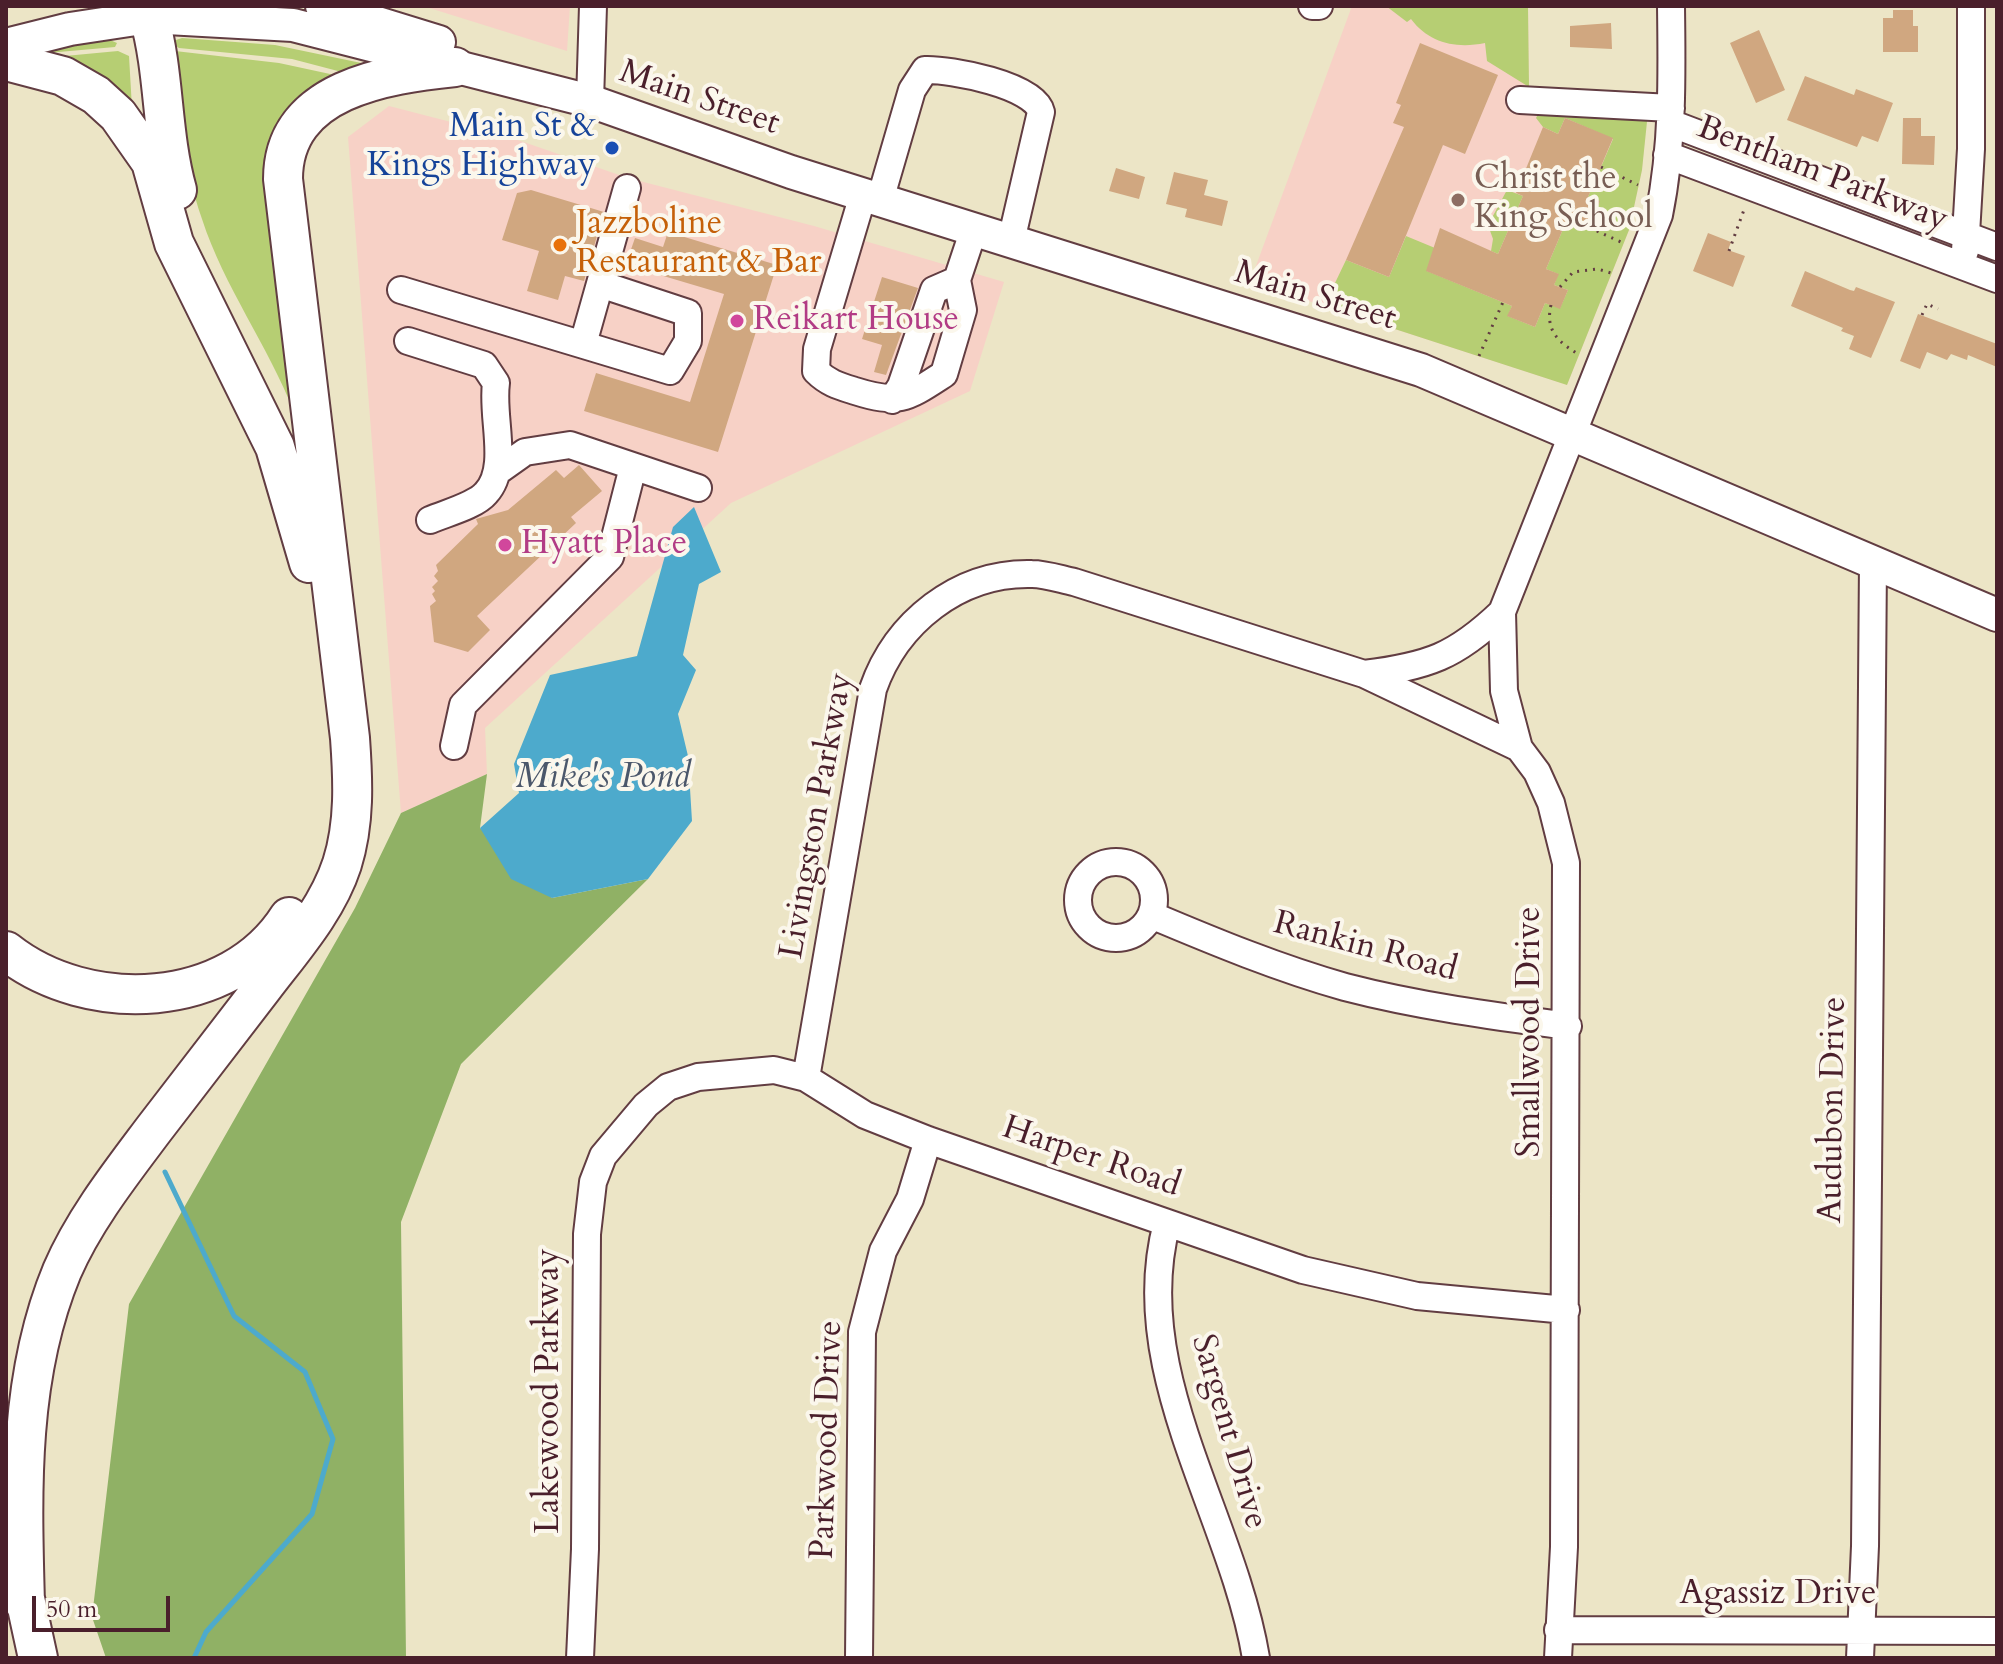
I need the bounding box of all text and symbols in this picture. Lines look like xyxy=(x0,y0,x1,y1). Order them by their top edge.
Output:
street label: Main Street xyxy=(614,53,784,145)
place label: Main St & Kings Highway xyxy=(367,108,596,188)
street label: Bentham Parkway xyxy=(1691,108,1953,242)
marker: Main St & Kings Highway xyxy=(603,139,621,157)
place label: Christ the King School xyxy=(1474,160,1653,240)
marker: Christ the King School xyxy=(1449,191,1467,209)
place label: Jazzboline Restaurant & Bar xyxy=(576,205,821,284)
marker: Jazzboline Restaurant & Bar xyxy=(551,236,569,254)
street label: Main Street xyxy=(1229,253,1401,341)
place label: Reikart House xyxy=(753,301,959,341)
marker: Reikart House xyxy=(728,312,746,330)
place label: Hyatt Place xyxy=(521,525,687,565)
marker: Hyatt Place xyxy=(496,536,514,554)
street label: Livingston Parkway xyxy=(773,670,863,962)
water label: Mike's Pond xyxy=(515,757,691,801)
street label: Rankin Road xyxy=(1269,904,1461,992)
street label: Smallwood Drive xyxy=(1511,906,1551,1158)
street label: Audubon Drive xyxy=(1812,996,1856,1224)
street label: Harper Road xyxy=(997,1109,1185,1207)
street label: Lakewood Parkway xyxy=(530,1248,570,1534)
street label: Parkwood Drive xyxy=(803,1320,853,1560)
street label: Sargent Drive xyxy=(1181,1330,1275,1534)
street label: Agassiz Drive xyxy=(1680,1575,1876,1615)
scale bar xyxy=(36,1580,174,1630)
text: 50 m xyxy=(46,1593,97,1626)

